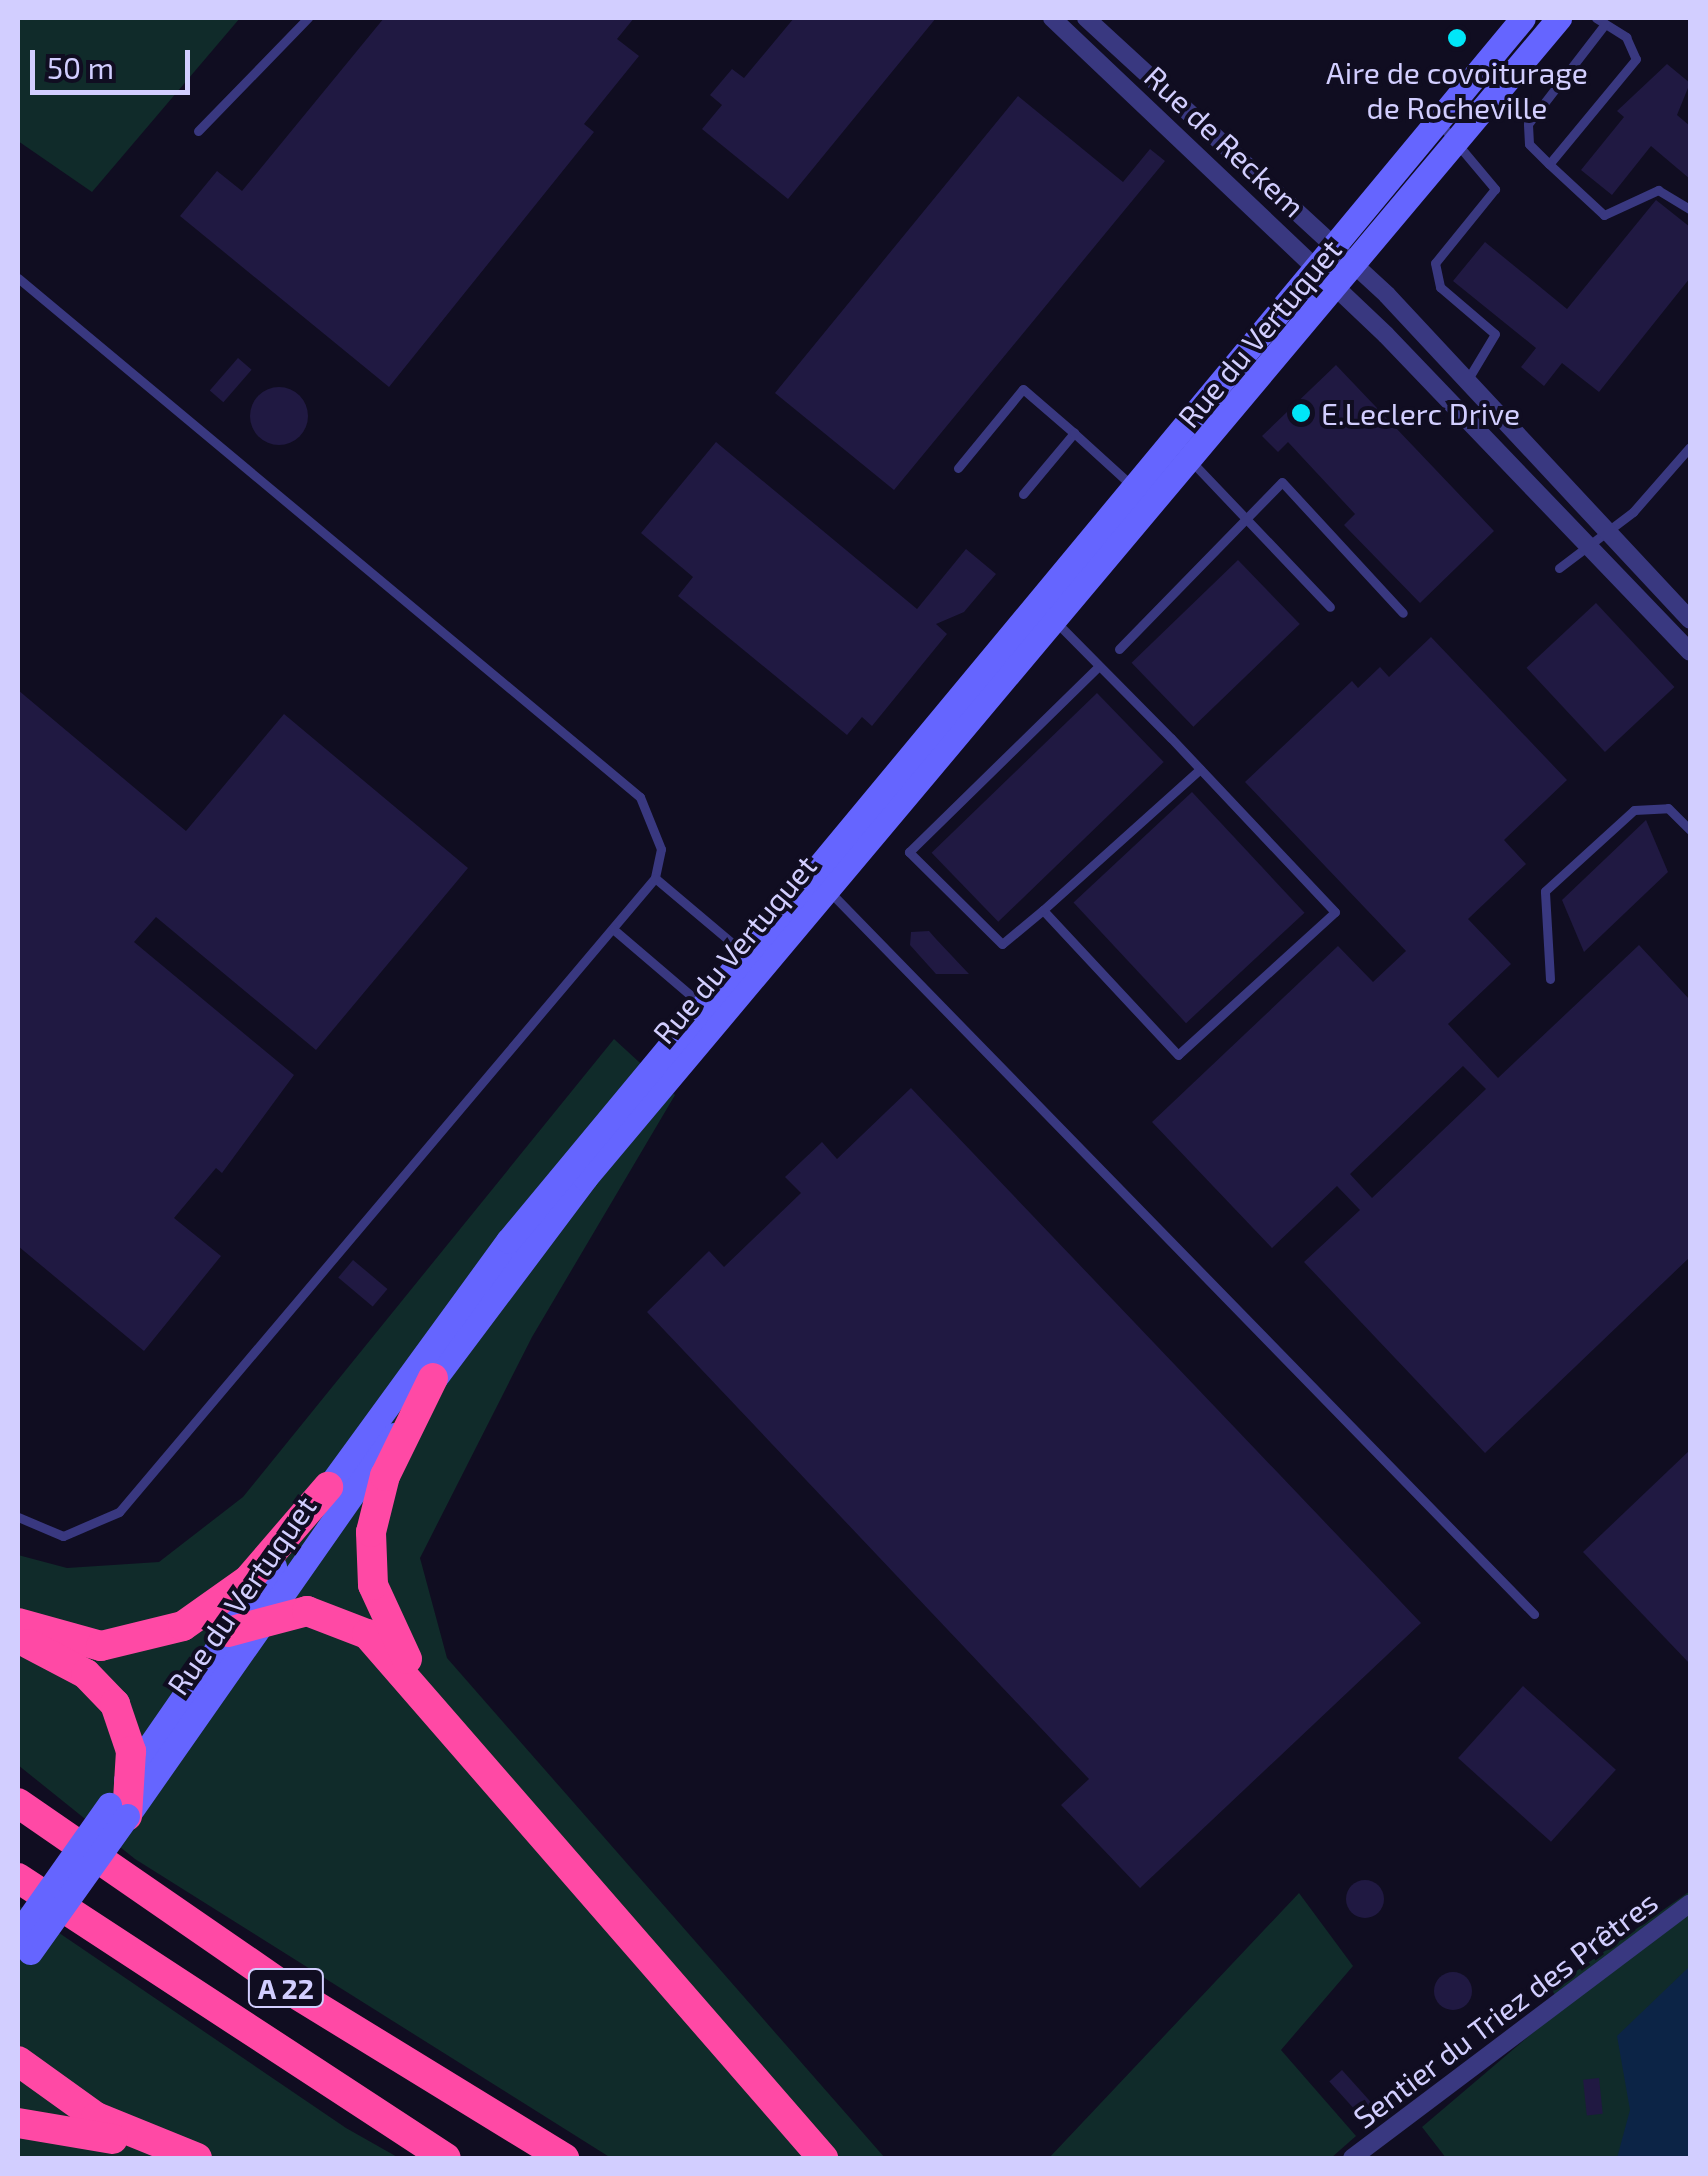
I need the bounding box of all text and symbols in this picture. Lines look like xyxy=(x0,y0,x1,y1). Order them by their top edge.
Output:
marker: Aire de covoiturage de Rocheville xyxy=(1446,27,1468,49)
scale bar xyxy=(35,30,195,92)
text: 50 m xyxy=(47,49,114,85)
place label: Aire de covoiturage de Rocheville xyxy=(1326,54,1588,124)
street label: Rue de Reckem xyxy=(1138,58,1312,224)
street label: Rue du Vertuquet xyxy=(1170,231,1348,435)
place label: E.Leclerc Drive xyxy=(1321,395,1520,431)
marker: E.Leclerc Drive xyxy=(1290,402,1312,424)
street label: Rue du Vertuquet xyxy=(645,847,823,1051)
street label: Rue du Vertuquet xyxy=(159,1488,323,1702)
street label: Sentier du Triez des Prêtres xyxy=(1345,1883,1665,2135)
road number: A 22 xyxy=(246,1965,326,2011)

